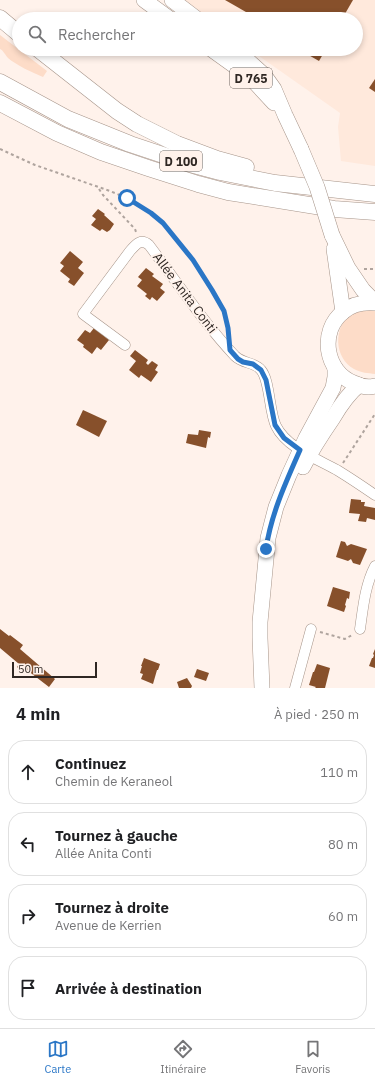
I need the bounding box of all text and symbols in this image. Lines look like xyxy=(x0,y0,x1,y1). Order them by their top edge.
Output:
search box xyxy=(12,12,363,56)
icon: search xyxy=(26,23,48,45)
text: Rechercher xyxy=(58,25,135,44)
road number: D 765 xyxy=(230,68,272,88)
road number: D 100 xyxy=(160,151,202,171)
route start xyxy=(118,189,136,207)
street label: Allée Anita Conti xyxy=(149,249,221,337)
route end xyxy=(257,540,275,558)
scale bar xyxy=(12,660,97,679)
text: 50 m xyxy=(18,662,43,676)
text: 4 min xyxy=(16,703,60,725)
text: À pied · 250 m xyxy=(274,706,359,723)
text: Continuez xyxy=(55,754,126,773)
icon: ahead xyxy=(17,761,39,783)
text: 110 m xyxy=(320,764,358,781)
text: Chemin de Keraneol xyxy=(55,773,172,790)
text: Tournez à gauche xyxy=(55,826,178,845)
icon: left xyxy=(17,833,39,855)
text: 80 m xyxy=(328,836,358,853)
text: Allée Anita Conti xyxy=(55,845,152,862)
text: Tournez à droite xyxy=(55,898,169,917)
icon: right xyxy=(17,905,39,927)
text: 60 m xyxy=(328,908,358,925)
text: Avenue de Kerrien xyxy=(55,917,162,934)
icon: arrive xyxy=(17,977,39,999)
text: Arrivée à destination xyxy=(55,979,202,998)
tab: Carte xyxy=(45,1038,71,1076)
tab: Itinéraire xyxy=(160,1038,206,1076)
tab: Favoris xyxy=(295,1038,330,1076)

